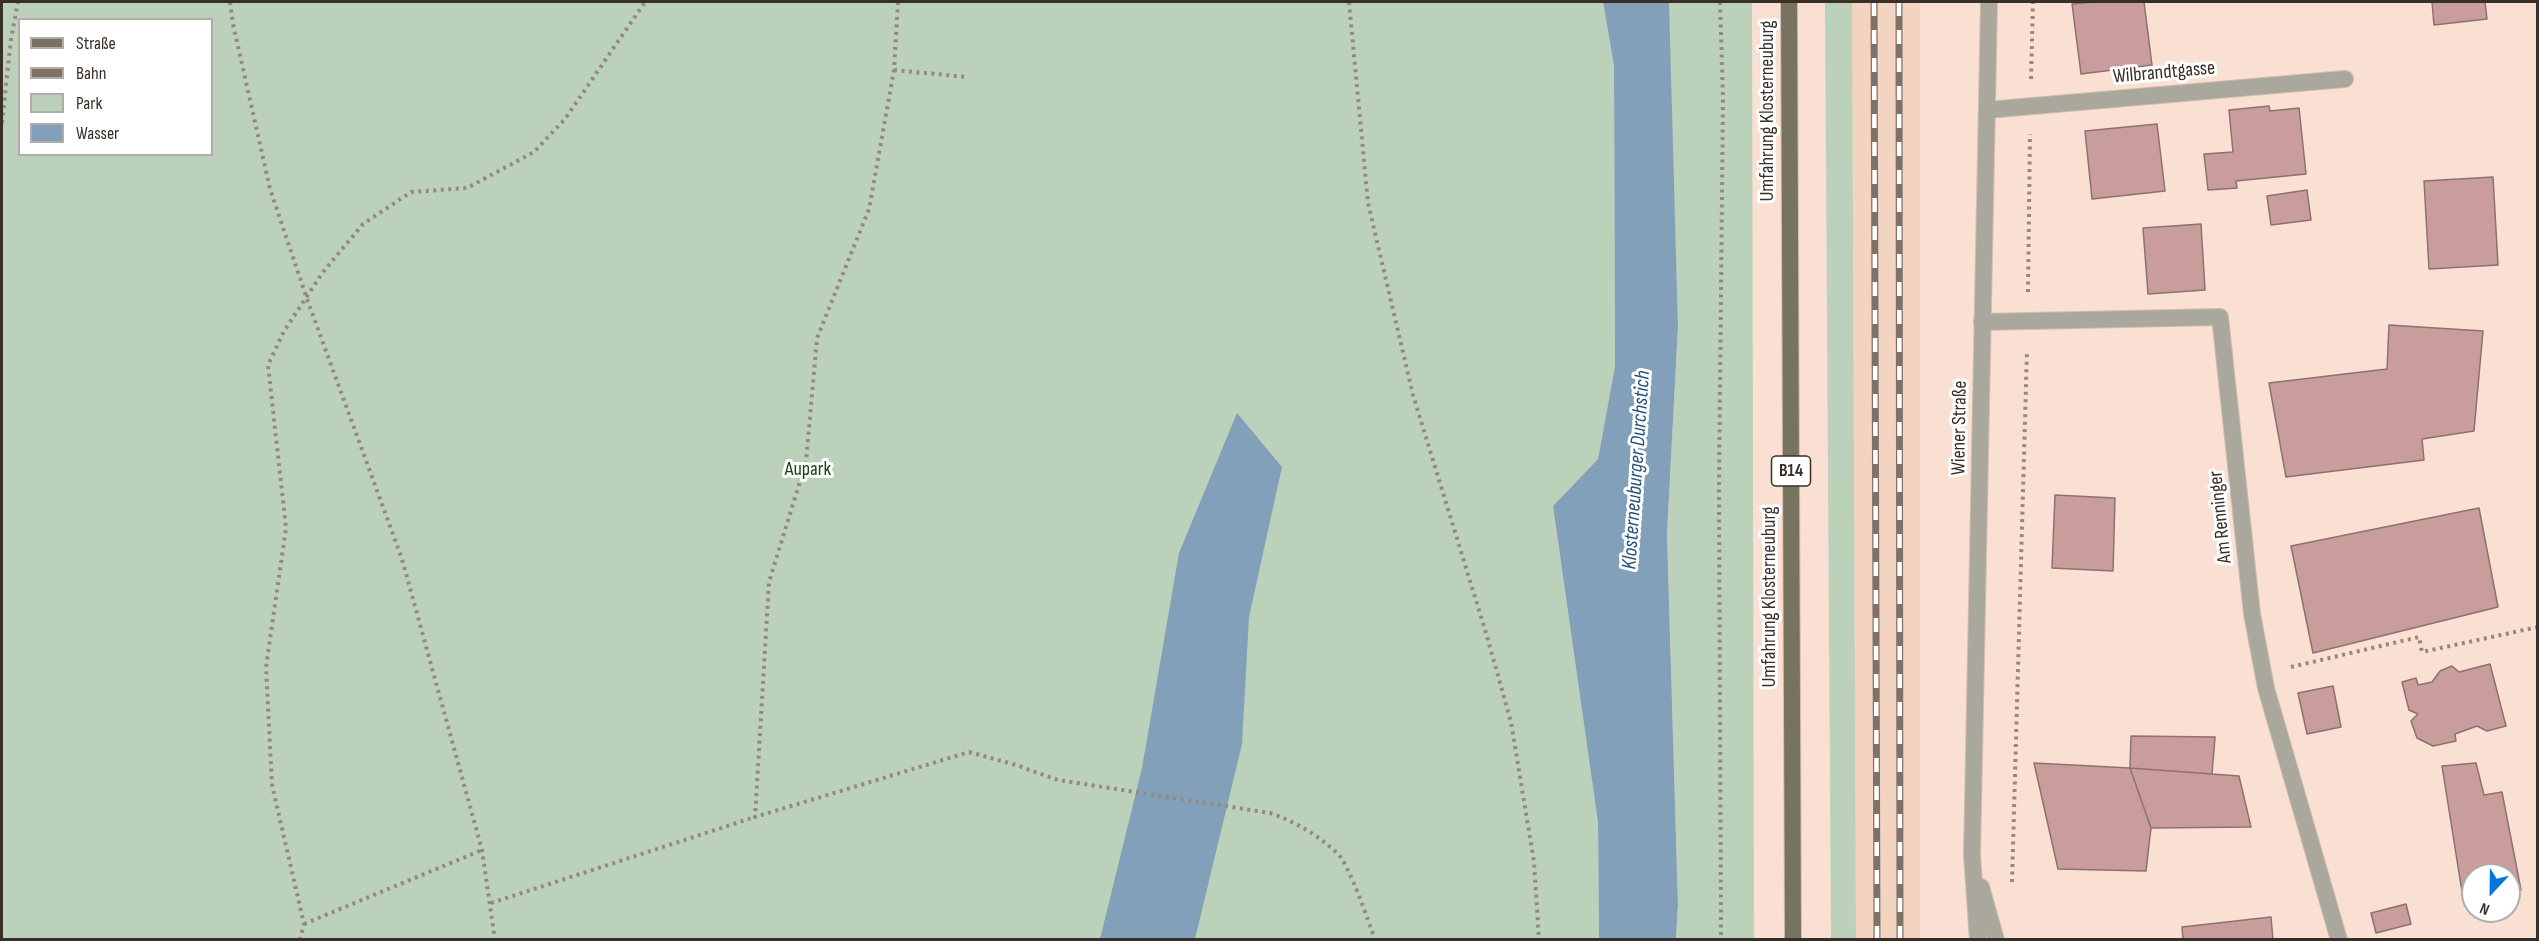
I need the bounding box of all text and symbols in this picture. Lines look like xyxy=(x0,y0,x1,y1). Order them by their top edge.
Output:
legend xyxy=(18,18,213,156)
street label: Umfahrung Klosterneuburg xyxy=(1756,20,1780,202)
text: Straße xyxy=(76,33,116,54)
street label: Wilbrandtgasse xyxy=(2112,57,2216,89)
text: Bahn xyxy=(76,63,106,84)
text: Park xyxy=(76,93,102,114)
text: Wasser xyxy=(76,123,119,144)
water label: Klosterneuburger Durchstich xyxy=(1617,370,1657,570)
street label: Wiener Straße xyxy=(1947,381,1973,475)
road number: B14 xyxy=(1772,456,1810,486)
park label: Aupark xyxy=(785,458,831,482)
street label: Am Renninger xyxy=(2204,469,2238,565)
street label: Umfahrung Klosterneuburg xyxy=(1758,506,1782,688)
north arrow xyxy=(2461,863,2521,923)
text: N xyxy=(2477,898,2492,919)

